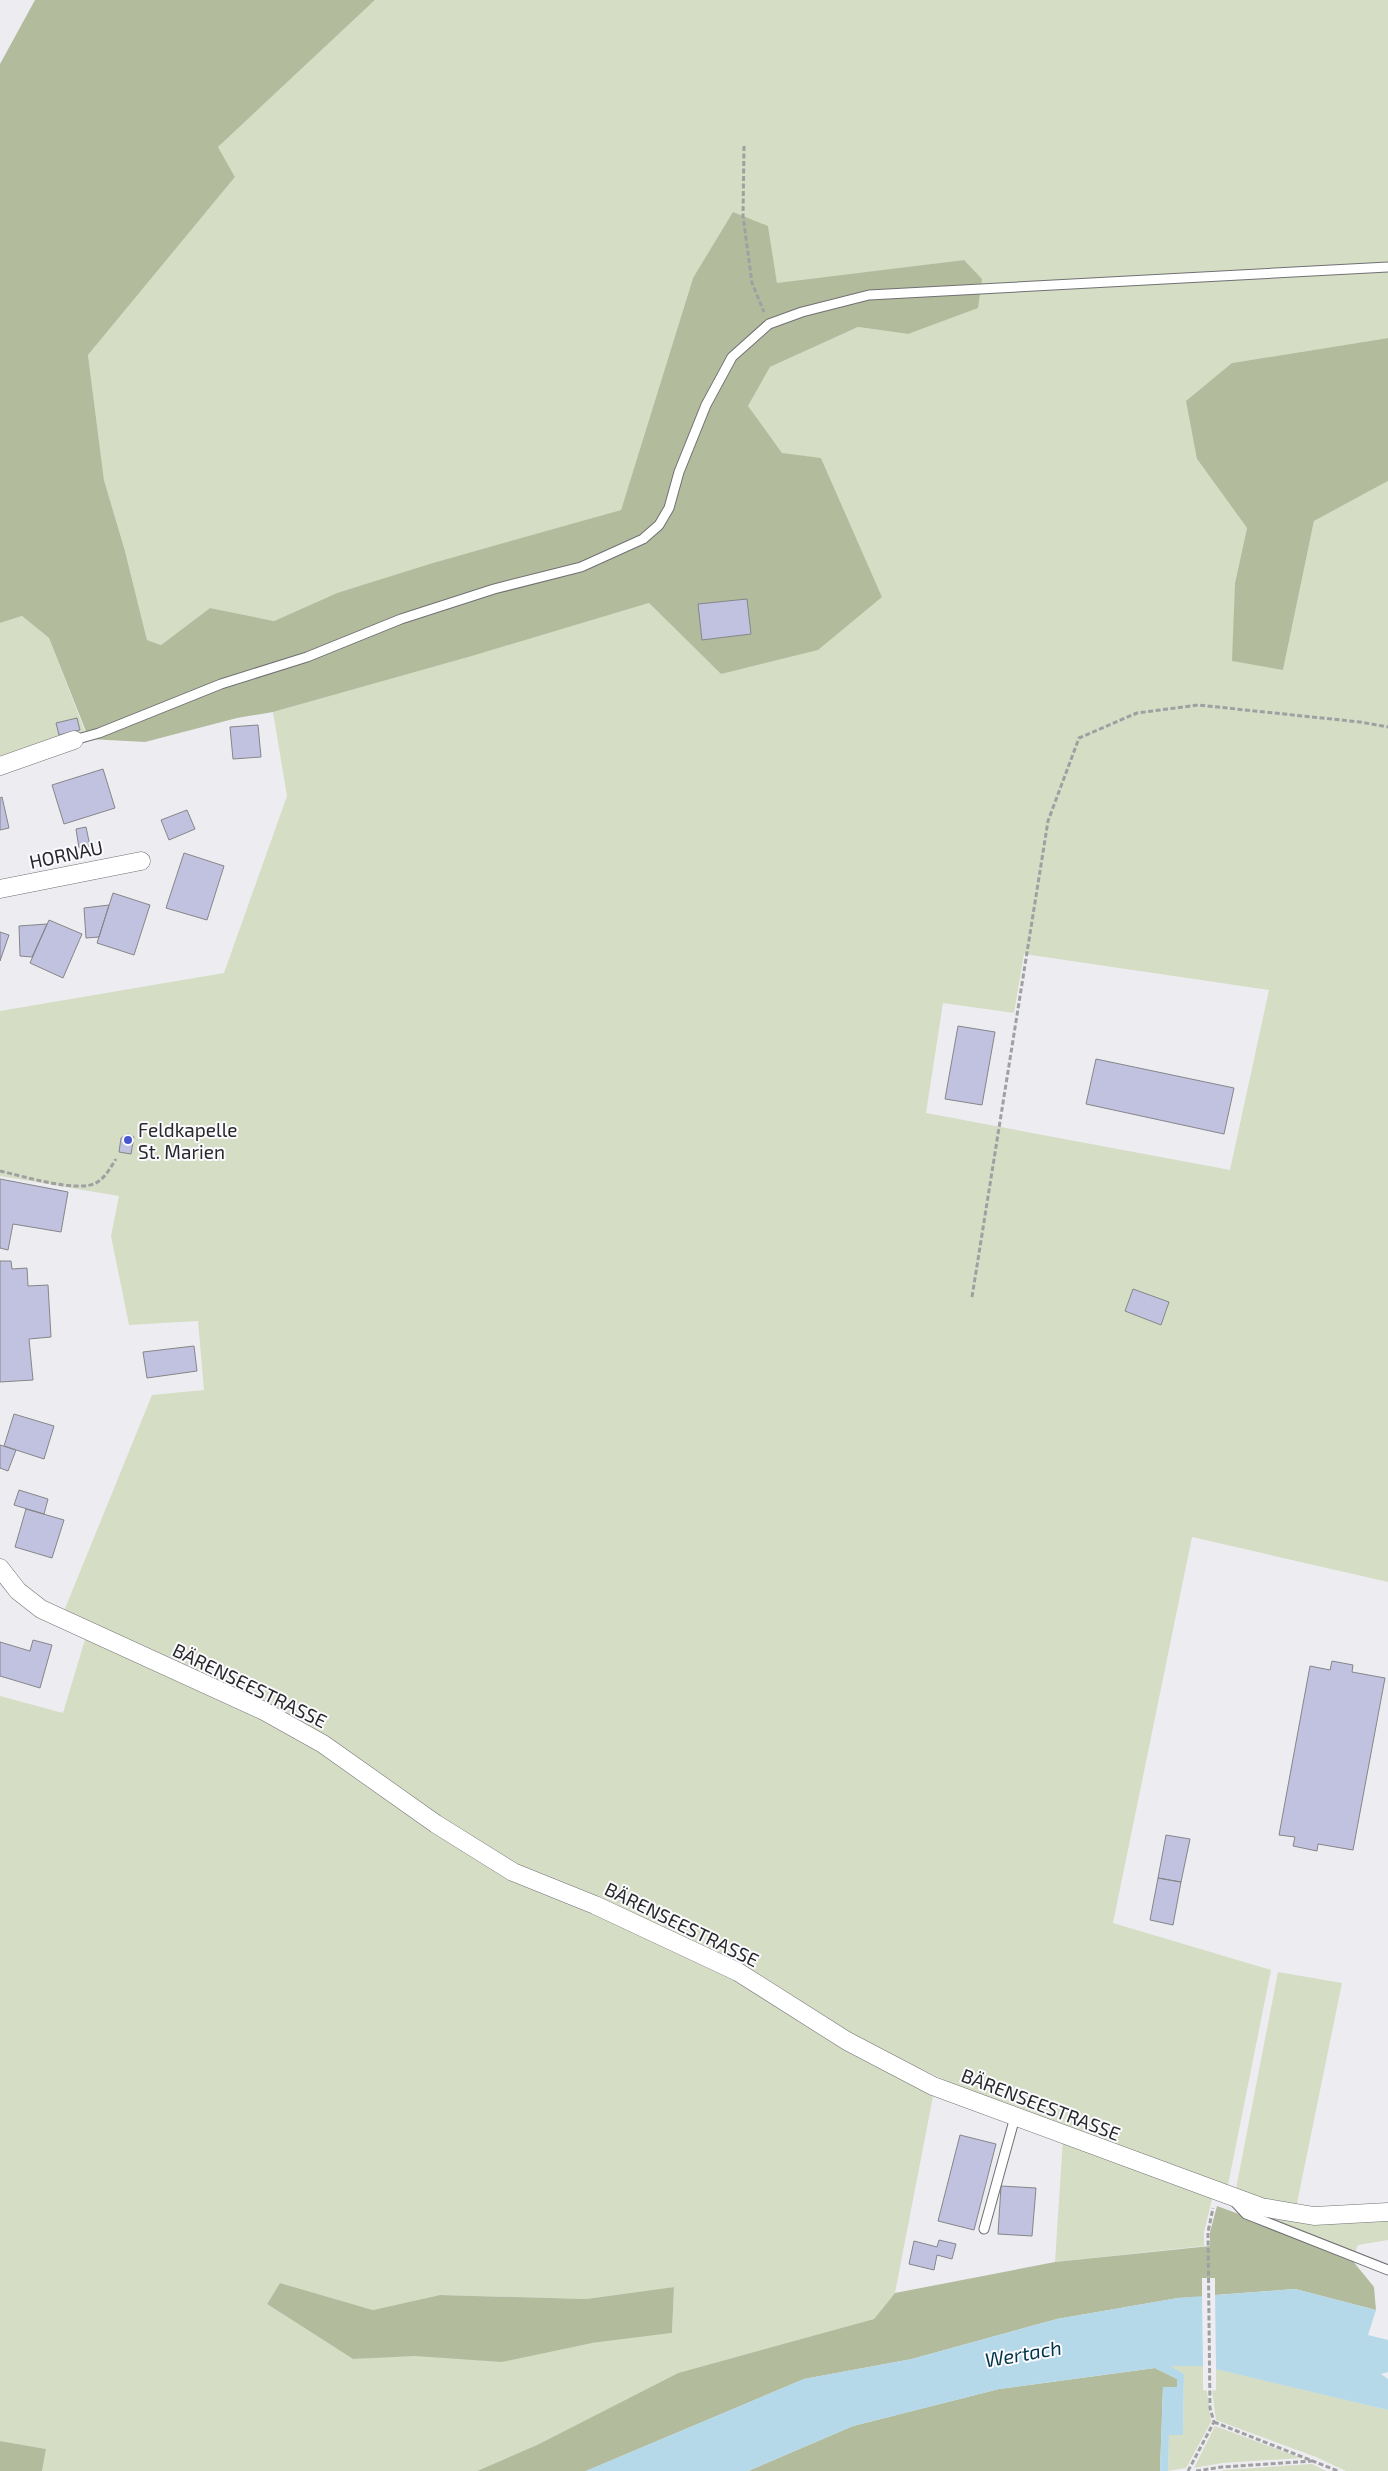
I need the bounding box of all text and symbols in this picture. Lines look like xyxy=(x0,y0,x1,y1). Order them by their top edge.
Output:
street label: HORNAU xyxy=(27,835,105,873)
place label: Feldkapelle St. Marien xyxy=(138,1118,237,1163)
marker: Feldkapelle St. Marien xyxy=(122,1134,134,1146)
street label: BÄRENSEESTRASSE xyxy=(169,1638,331,1732)
street label: BÄRENSEESTRASSE xyxy=(601,1877,763,1971)
street label: BÄRENSEESTRASSE xyxy=(958,2063,1124,2145)
water label: Wertach xyxy=(983,2334,1063,2372)

